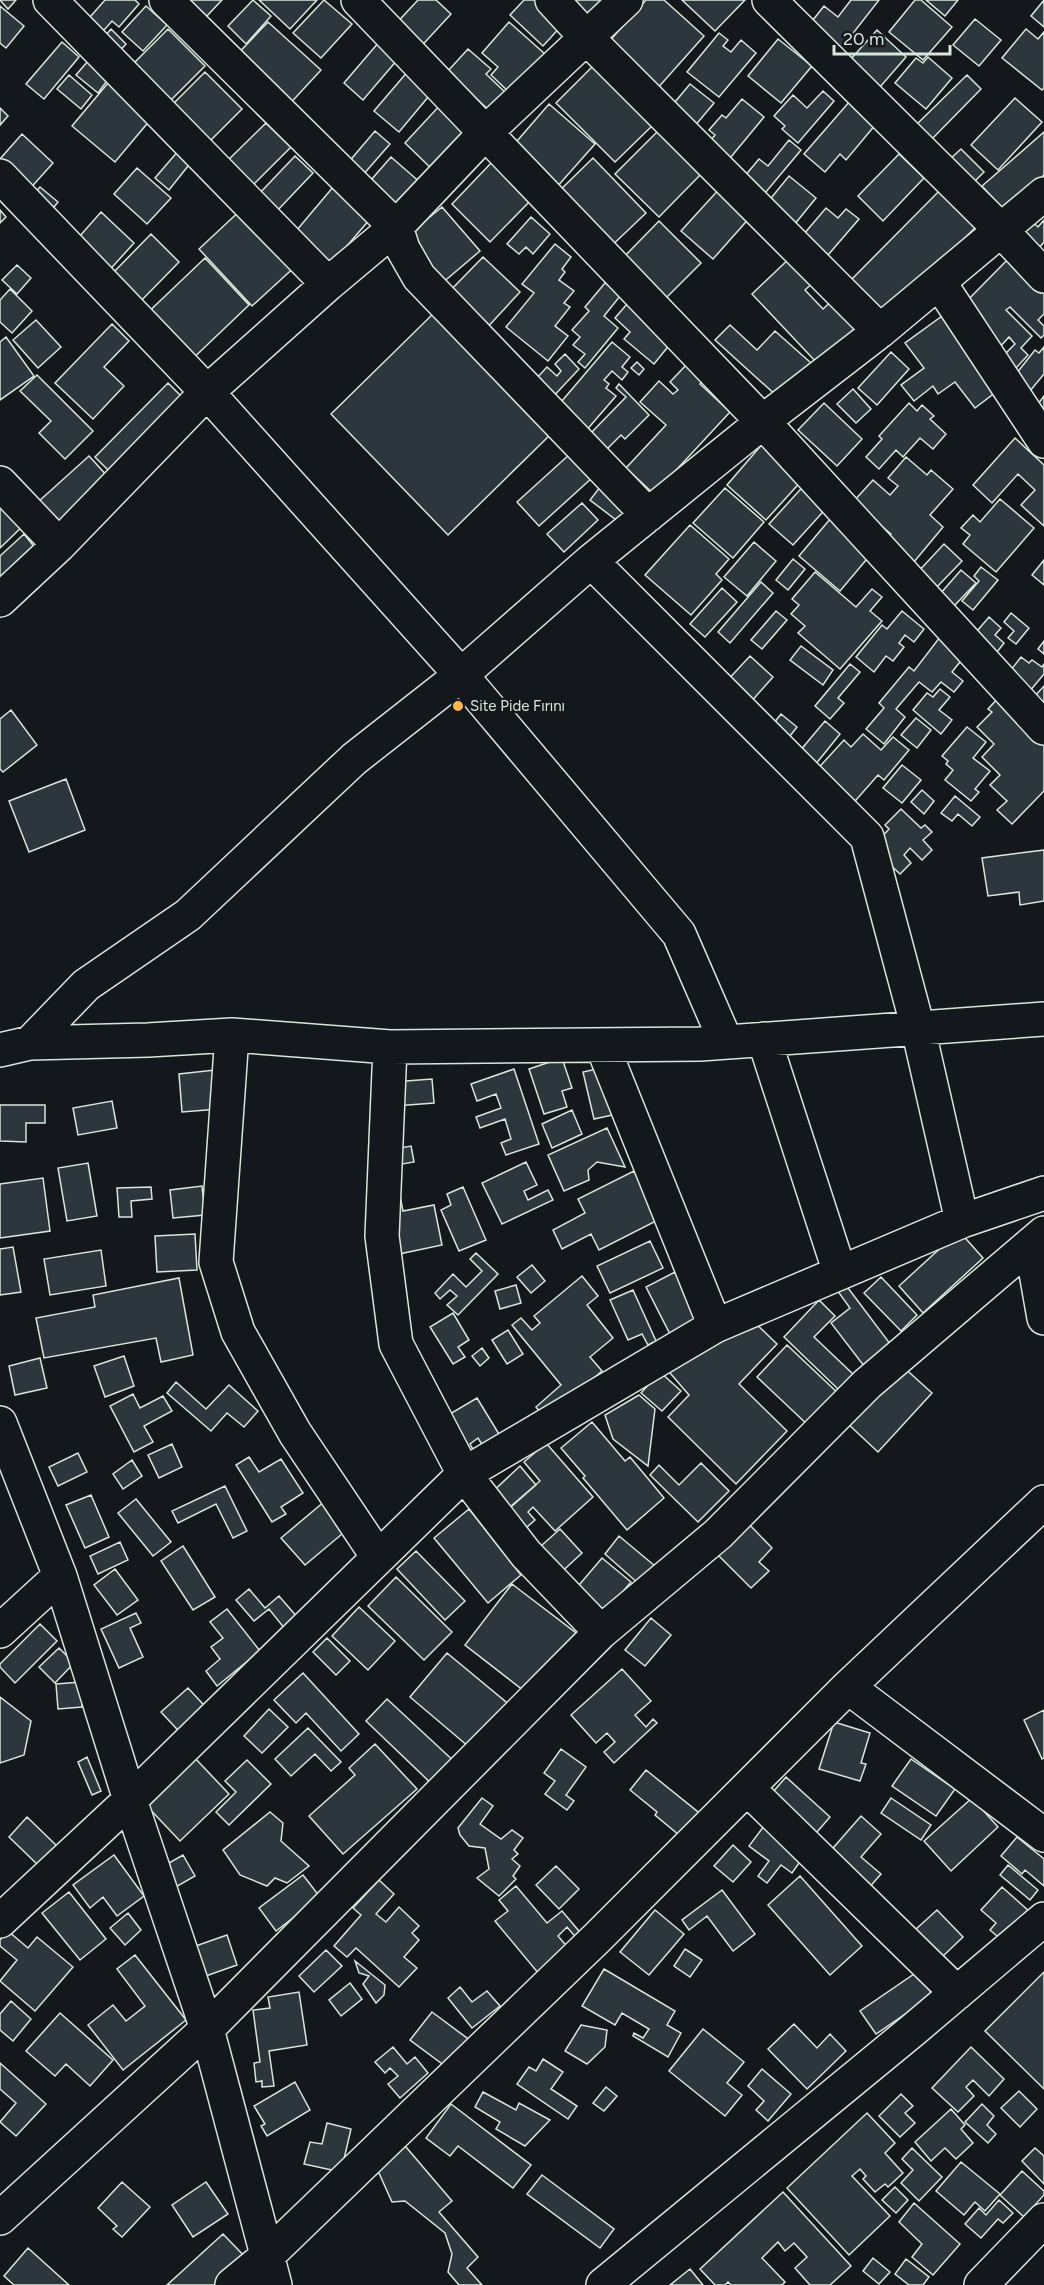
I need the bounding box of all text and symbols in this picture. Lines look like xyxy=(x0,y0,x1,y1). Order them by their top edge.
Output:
scale bar xyxy=(834,18,950,56)
text: 20 m xyxy=(843,28,884,50)
place label: Site Pide Fırını xyxy=(470,697,565,715)
marker: Site Pide Fırını xyxy=(451,699,465,713)

